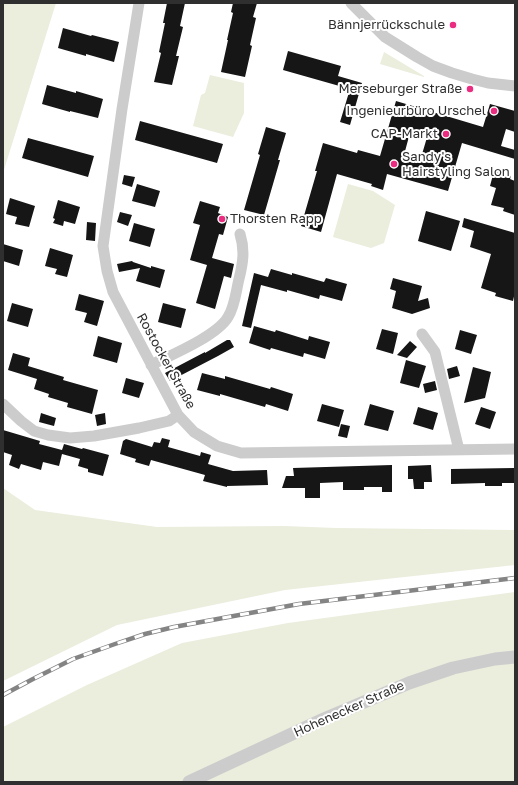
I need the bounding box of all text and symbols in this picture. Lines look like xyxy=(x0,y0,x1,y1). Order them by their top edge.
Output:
place label: Bännjerrückschule xyxy=(328,17,445,33)
marker: Bännjerrückschule xyxy=(448,20,458,30)
place label: Merseburger Straße xyxy=(339,81,462,97)
marker: Merseburger Straße xyxy=(465,84,475,94)
place label: Ingenieurbüro Urschel xyxy=(346,103,486,119)
marker: Ingenieurbüro Urschel xyxy=(489,106,499,116)
place label: CAP-Markt xyxy=(371,126,438,142)
marker: CAP-Markt xyxy=(441,129,451,139)
place label: Sandy's Hairstyling Salon xyxy=(402,149,510,180)
marker: Sandy's Hairstyling Salon xyxy=(389,159,399,169)
place label: Thorsten Rapp xyxy=(230,211,322,227)
marker: Thorsten Rapp xyxy=(217,214,227,224)
street label: Rostocker Straße xyxy=(133,310,199,412)
street label: Hohenecker Straße xyxy=(291,678,407,740)

